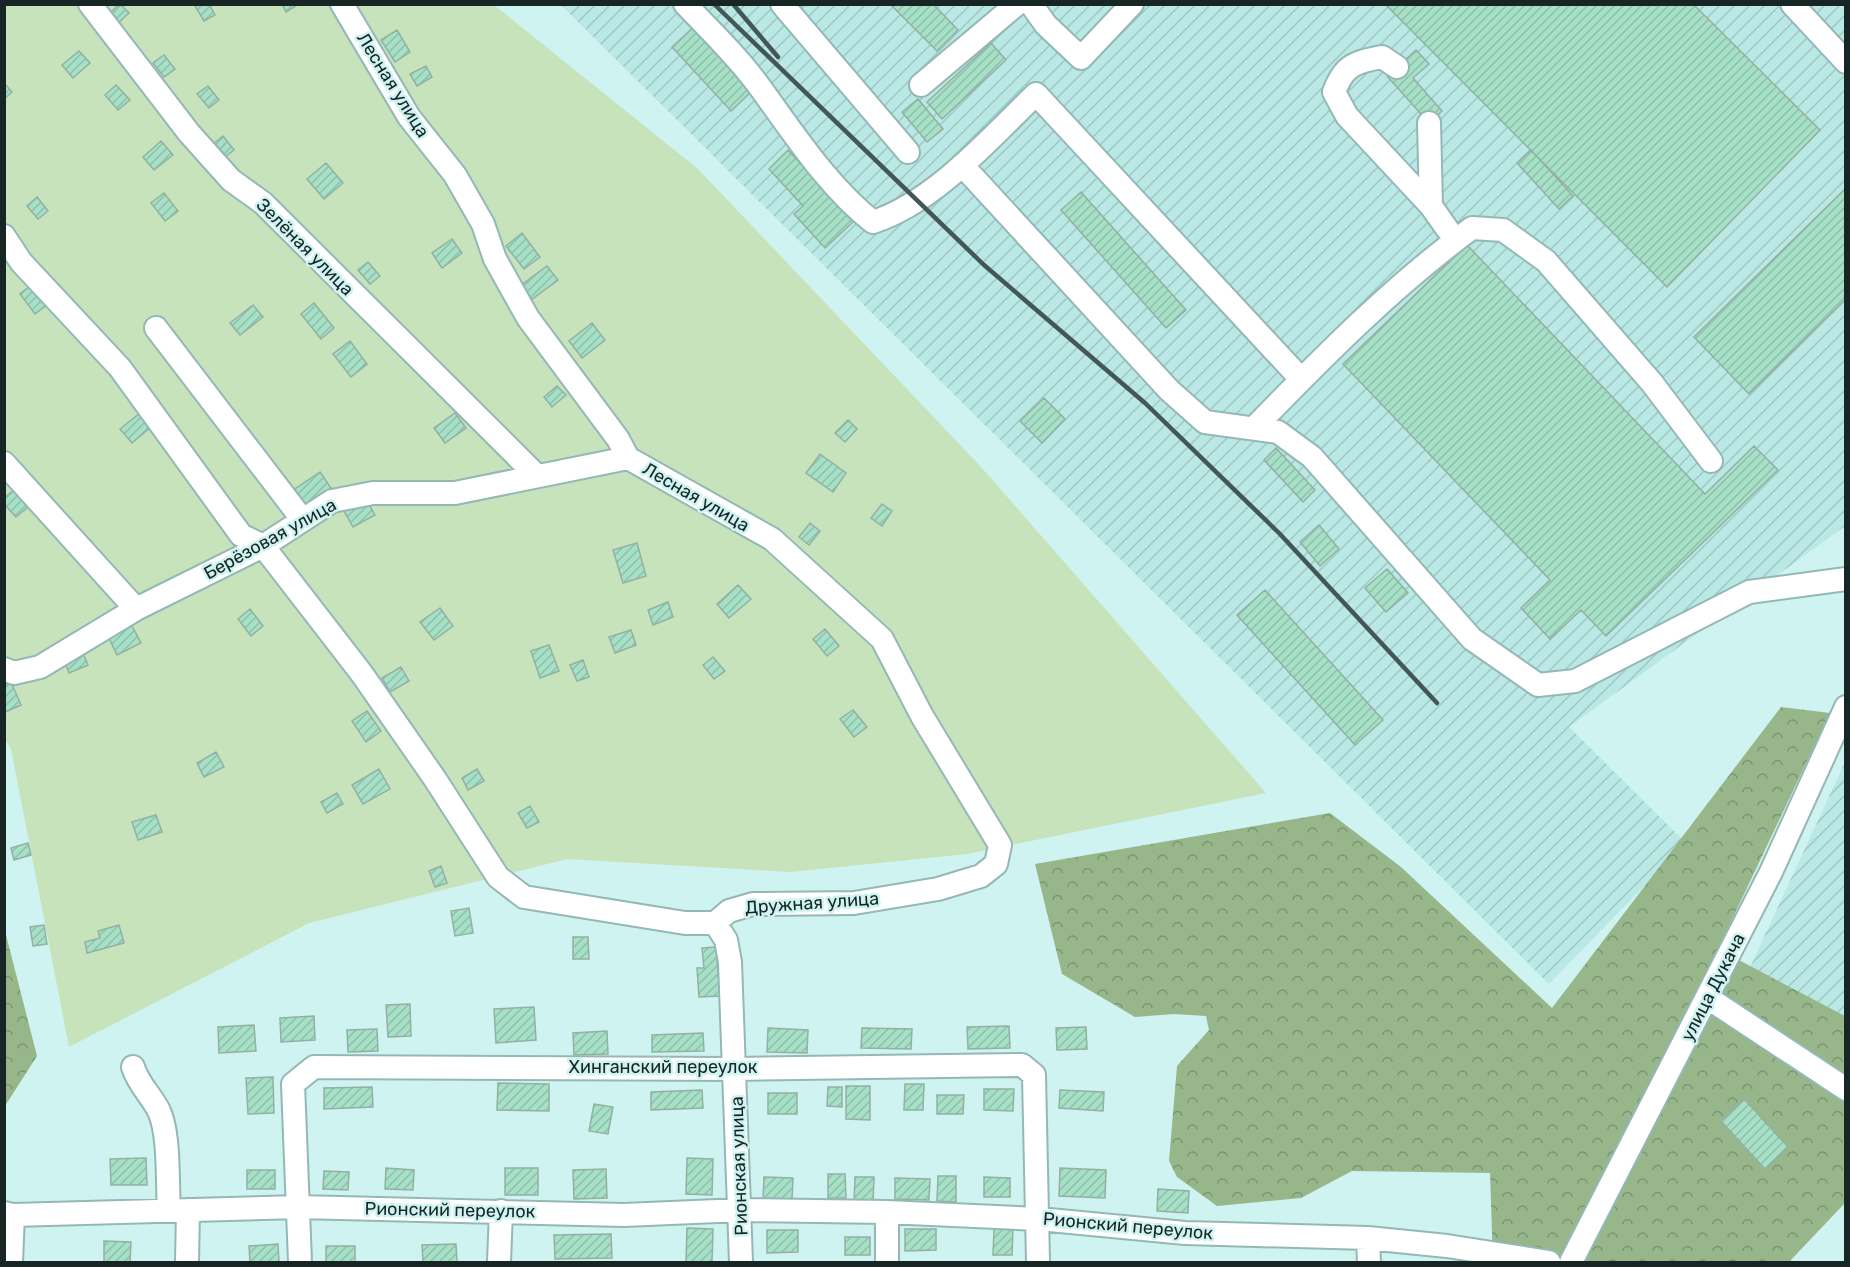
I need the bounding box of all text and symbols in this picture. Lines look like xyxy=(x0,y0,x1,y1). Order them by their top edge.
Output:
street label: Лесная улица xyxy=(352,28,434,142)
street label: Зелёная улица xyxy=(252,194,358,300)
street label: Лесная улица xyxy=(639,458,753,536)
street label: Берёзовая улица xyxy=(200,494,340,584)
street label: Дружная улица xyxy=(744,887,880,919)
street label: улица Дукача xyxy=(1676,929,1750,1045)
street label: Хинганский переулок xyxy=(569,1056,758,1078)
street label: Рионская улица xyxy=(726,1096,752,1236)
street label: Рионский переулок xyxy=(365,1198,536,1222)
street label: Рионский переулок xyxy=(1042,1208,1214,1244)

